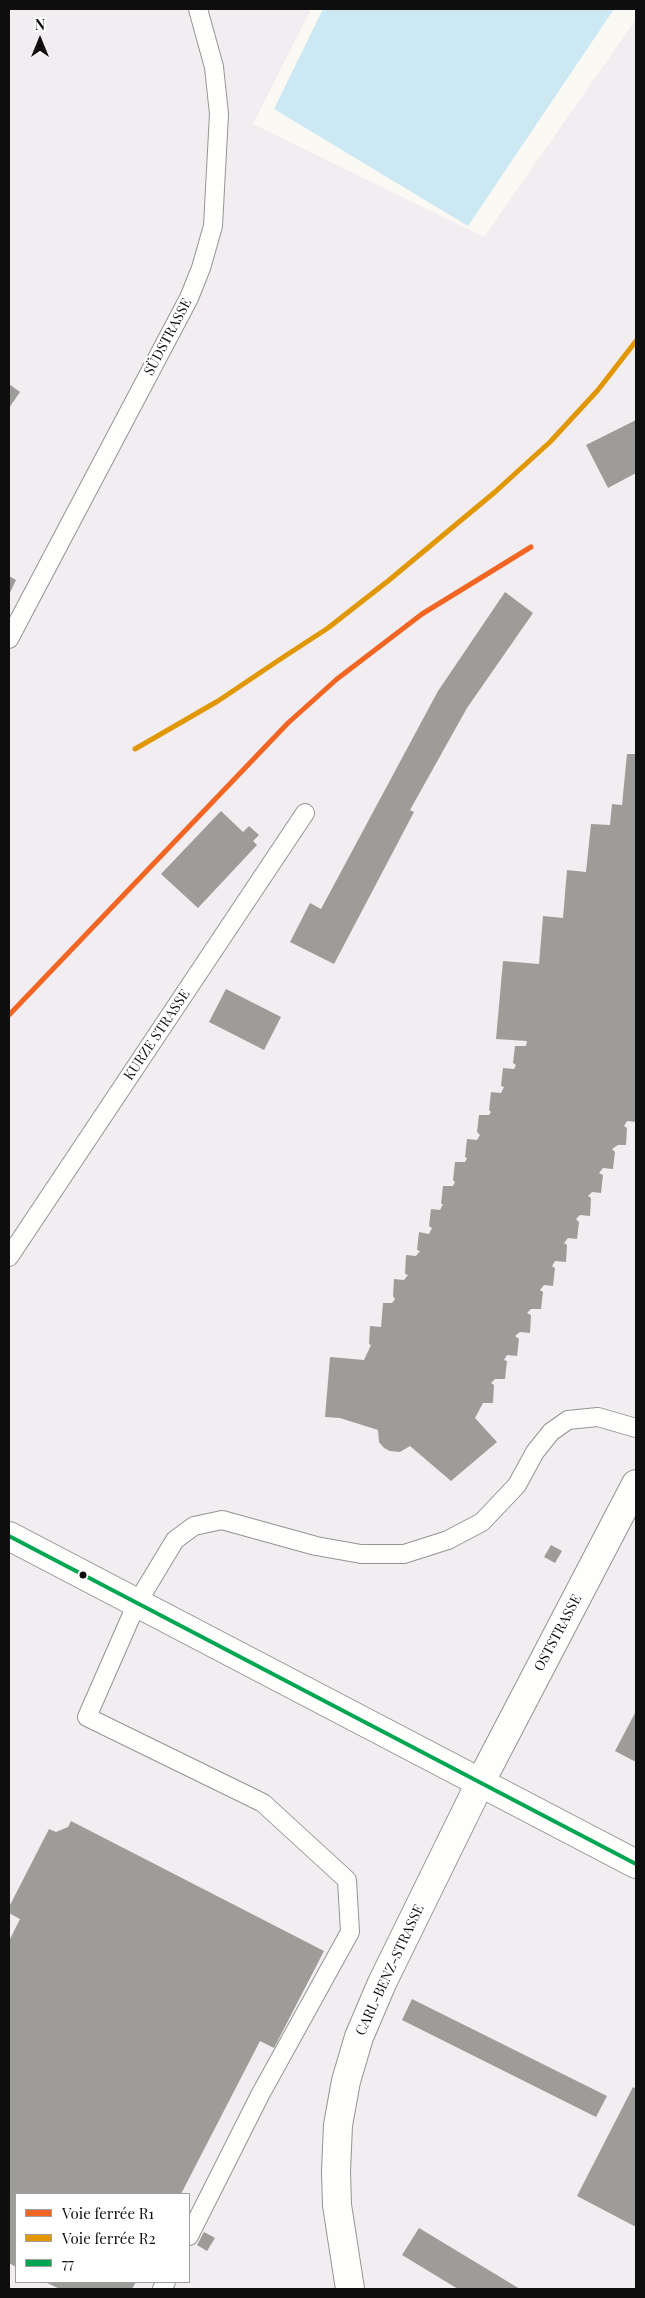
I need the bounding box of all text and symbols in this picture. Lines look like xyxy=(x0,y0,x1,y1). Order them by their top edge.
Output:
north arrow xyxy=(15,15,65,65)
text: N xyxy=(35,15,45,34)
street label: SÜDSTRASSE xyxy=(141,296,195,378)
street label: KURZE STRASSE xyxy=(120,986,194,1084)
unlabelled marker xyxy=(78,1570,88,1580)
street label: OSTSTRASSE xyxy=(531,1592,585,1674)
street label: CARL-BENZ-STRASSE xyxy=(352,1902,428,2038)
legend xyxy=(15,2193,190,2283)
text: Voie ferrée R1 xyxy=(62,2203,154,2223)
text: Voie ferrée R2 xyxy=(62,2228,156,2248)
text: 77 xyxy=(62,2253,74,2273)

